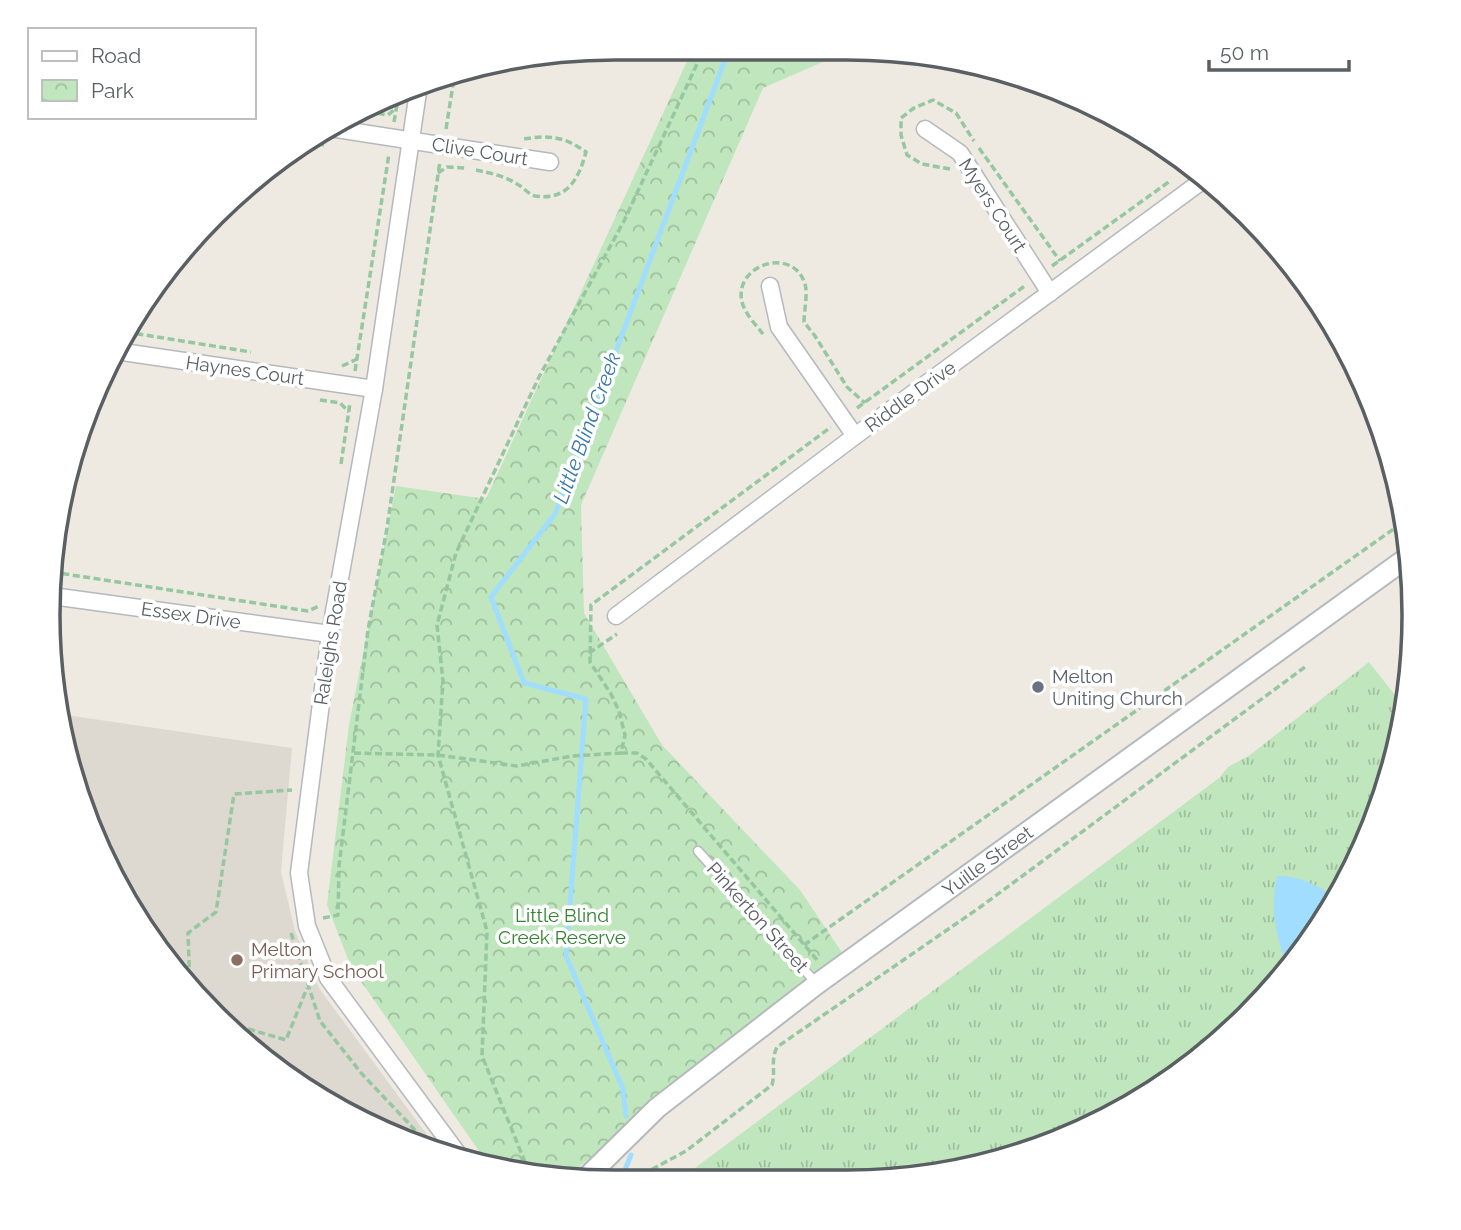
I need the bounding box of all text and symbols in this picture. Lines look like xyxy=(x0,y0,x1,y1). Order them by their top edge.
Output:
legend xyxy=(28,28,256,119)
scale bar xyxy=(1209,28,1349,72)
text: 50 m xyxy=(1220,40,1269,65)
text: Road xyxy=(91,43,141,68)
text: Park xyxy=(91,78,134,103)
street label: Clive Court xyxy=(430,133,530,170)
street label: Myers Court xyxy=(955,154,1032,256)
water label: Little Blind Creek xyxy=(548,349,625,507)
street label: Haynes Court xyxy=(184,351,306,389)
street label: Riddle Drive xyxy=(860,356,960,436)
street label: Raleighs Road xyxy=(309,579,351,707)
street label: Essex Drive xyxy=(140,597,242,633)
place label: Melton Uniting Church xyxy=(1052,665,1183,709)
marker: Melton Uniting Church xyxy=(1030,679,1046,695)
street label: Yuille Street xyxy=(938,821,1037,901)
street label: Pinkerton Street xyxy=(703,857,814,977)
park label: Little Blind Creek Reserve xyxy=(498,904,626,948)
place label: Melton Primary School xyxy=(251,938,384,982)
marker: Melton Primary School xyxy=(229,952,245,968)

